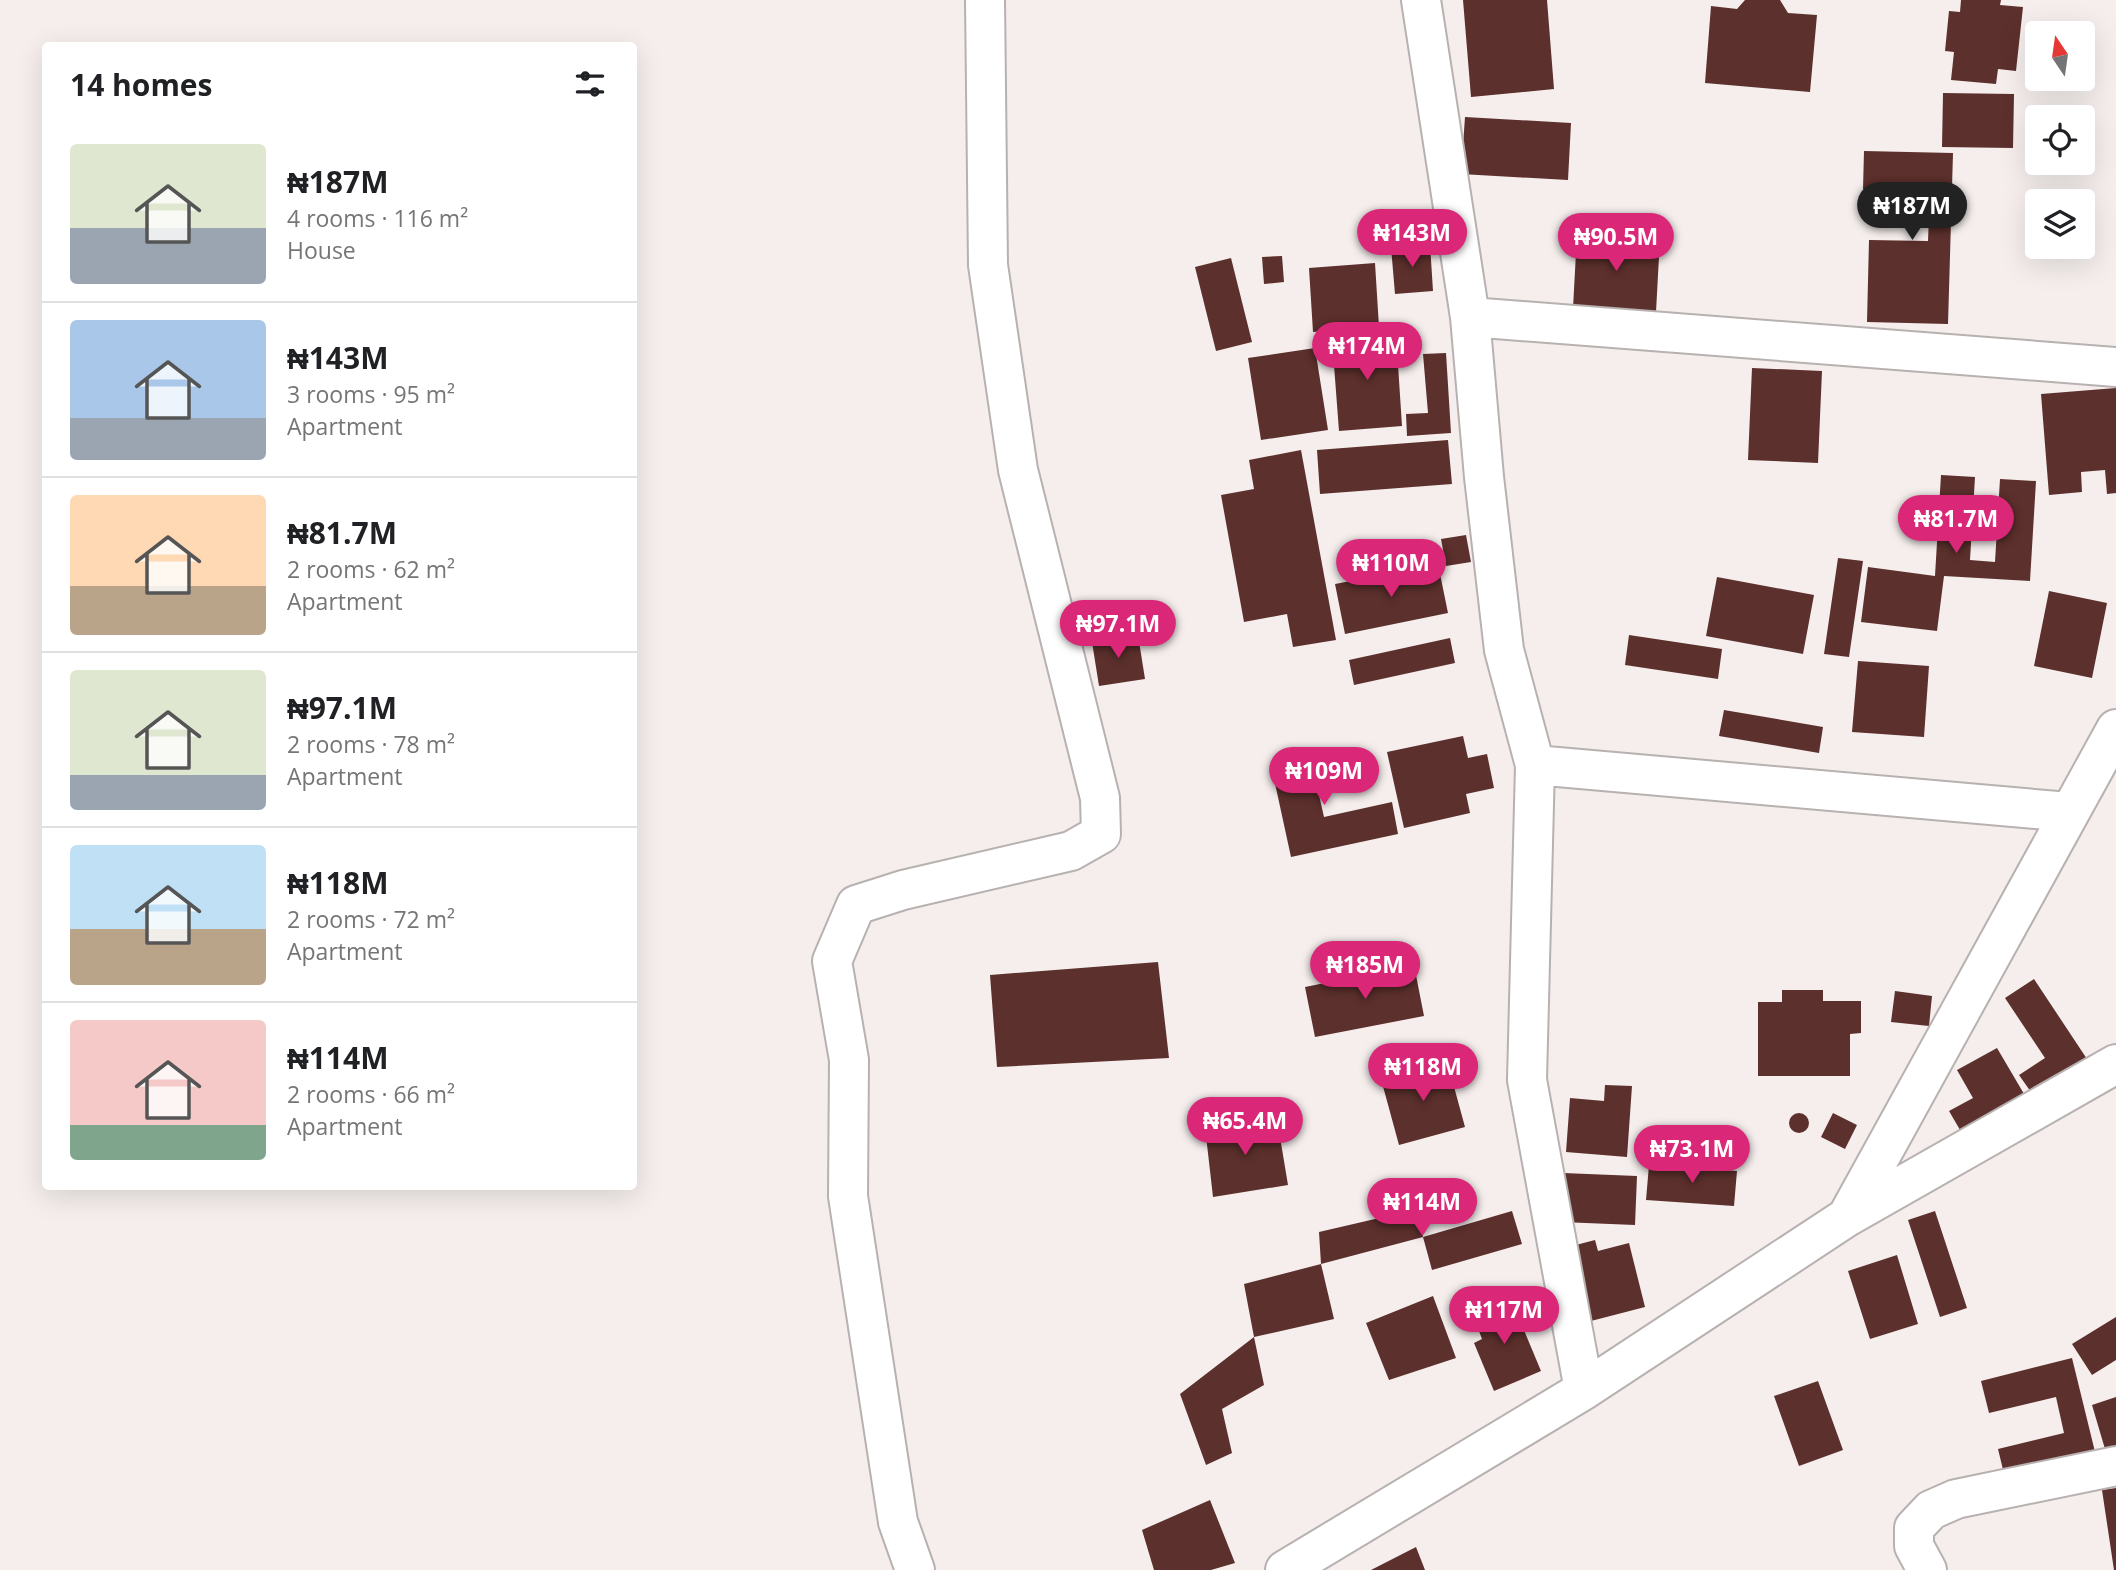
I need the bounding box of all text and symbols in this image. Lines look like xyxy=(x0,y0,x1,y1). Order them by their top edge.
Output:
north arrow xyxy=(2025,21,2095,91)
map controls xyxy=(2025,21,2095,259)
text: 14 homes xyxy=(70,64,213,105)
icon: filters xyxy=(571,65,609,103)
button: locate xyxy=(2025,105,2095,175)
text: ₦187M xyxy=(287,161,388,202)
icon: home xyxy=(126,172,210,256)
pin: ₦187M xyxy=(1863,182,1961,242)
text: ₦187M xyxy=(1873,189,1951,221)
button: layers xyxy=(2025,189,2095,259)
text: 4 rooms · 116 m² xyxy=(287,202,468,234)
pin: ₦143M xyxy=(1363,210,1461,269)
pin: ₦90.5M xyxy=(1559,214,1673,273)
text: ₦143M xyxy=(1373,216,1451,248)
text: ₦90.5M xyxy=(1574,220,1658,252)
text: House xyxy=(287,234,356,266)
pin: ₦174M xyxy=(1318,322,1416,382)
text: ₦174M xyxy=(1328,329,1406,361)
text: ₦143M xyxy=(287,337,388,378)
icon: home xyxy=(126,348,210,432)
text: 3 rooms · 95 m² xyxy=(287,378,455,410)
text: Apartment xyxy=(287,410,403,442)
pin: ₦81.7M xyxy=(1899,496,2013,555)
text: ₦81.7M xyxy=(1914,502,1998,534)
text: ₦81.7M xyxy=(287,512,397,553)
icon: home xyxy=(126,523,210,607)
pin: ₦110M xyxy=(1342,540,1440,599)
text: ₦110M xyxy=(1352,546,1430,578)
text: 2 rooms · 62 m² xyxy=(287,553,455,585)
text: Apartment xyxy=(287,585,403,617)
pin: ₦97.1M xyxy=(1061,600,1175,660)
text: ₦97.1M xyxy=(1076,607,1160,639)
text: ₦97.1M xyxy=(287,687,397,728)
icon: home xyxy=(126,698,210,782)
text: 2 rooms · 78 m² xyxy=(287,728,455,760)
pin: ₦109M xyxy=(1275,748,1373,807)
text: ₦109M xyxy=(1285,754,1363,786)
text: Apartment xyxy=(287,760,403,792)
text: ₦118M xyxy=(287,862,388,903)
icon: home xyxy=(126,873,210,957)
text: 2 rooms · 72 m² xyxy=(287,903,455,935)
text: Apartment xyxy=(287,935,403,967)
pin: ₦185M xyxy=(1316,942,1414,1001)
text: ₦185M xyxy=(1326,948,1404,980)
text: ₦114M xyxy=(287,1037,388,1078)
pin: ₦118M xyxy=(1374,1044,1472,1103)
icon: home xyxy=(126,1048,210,1132)
text: ₦118M xyxy=(1384,1050,1462,1082)
text: 2 rooms · 66 m² xyxy=(287,1078,455,1110)
pin: ₦65.4M xyxy=(1188,1098,1302,1157)
text: ₦65.4M xyxy=(1203,1104,1287,1136)
text: Apartment xyxy=(287,1110,403,1142)
pin: ₦73.1M xyxy=(1635,1126,1749,1185)
text: ₦73.1M xyxy=(1650,1132,1734,1164)
pin: ₦114M xyxy=(1373,1178,1471,1238)
text: ₦114M xyxy=(1383,1185,1461,1217)
pin: ₦117M xyxy=(1455,1286,1553,1346)
text: ₦117M xyxy=(1465,1293,1543,1325)

